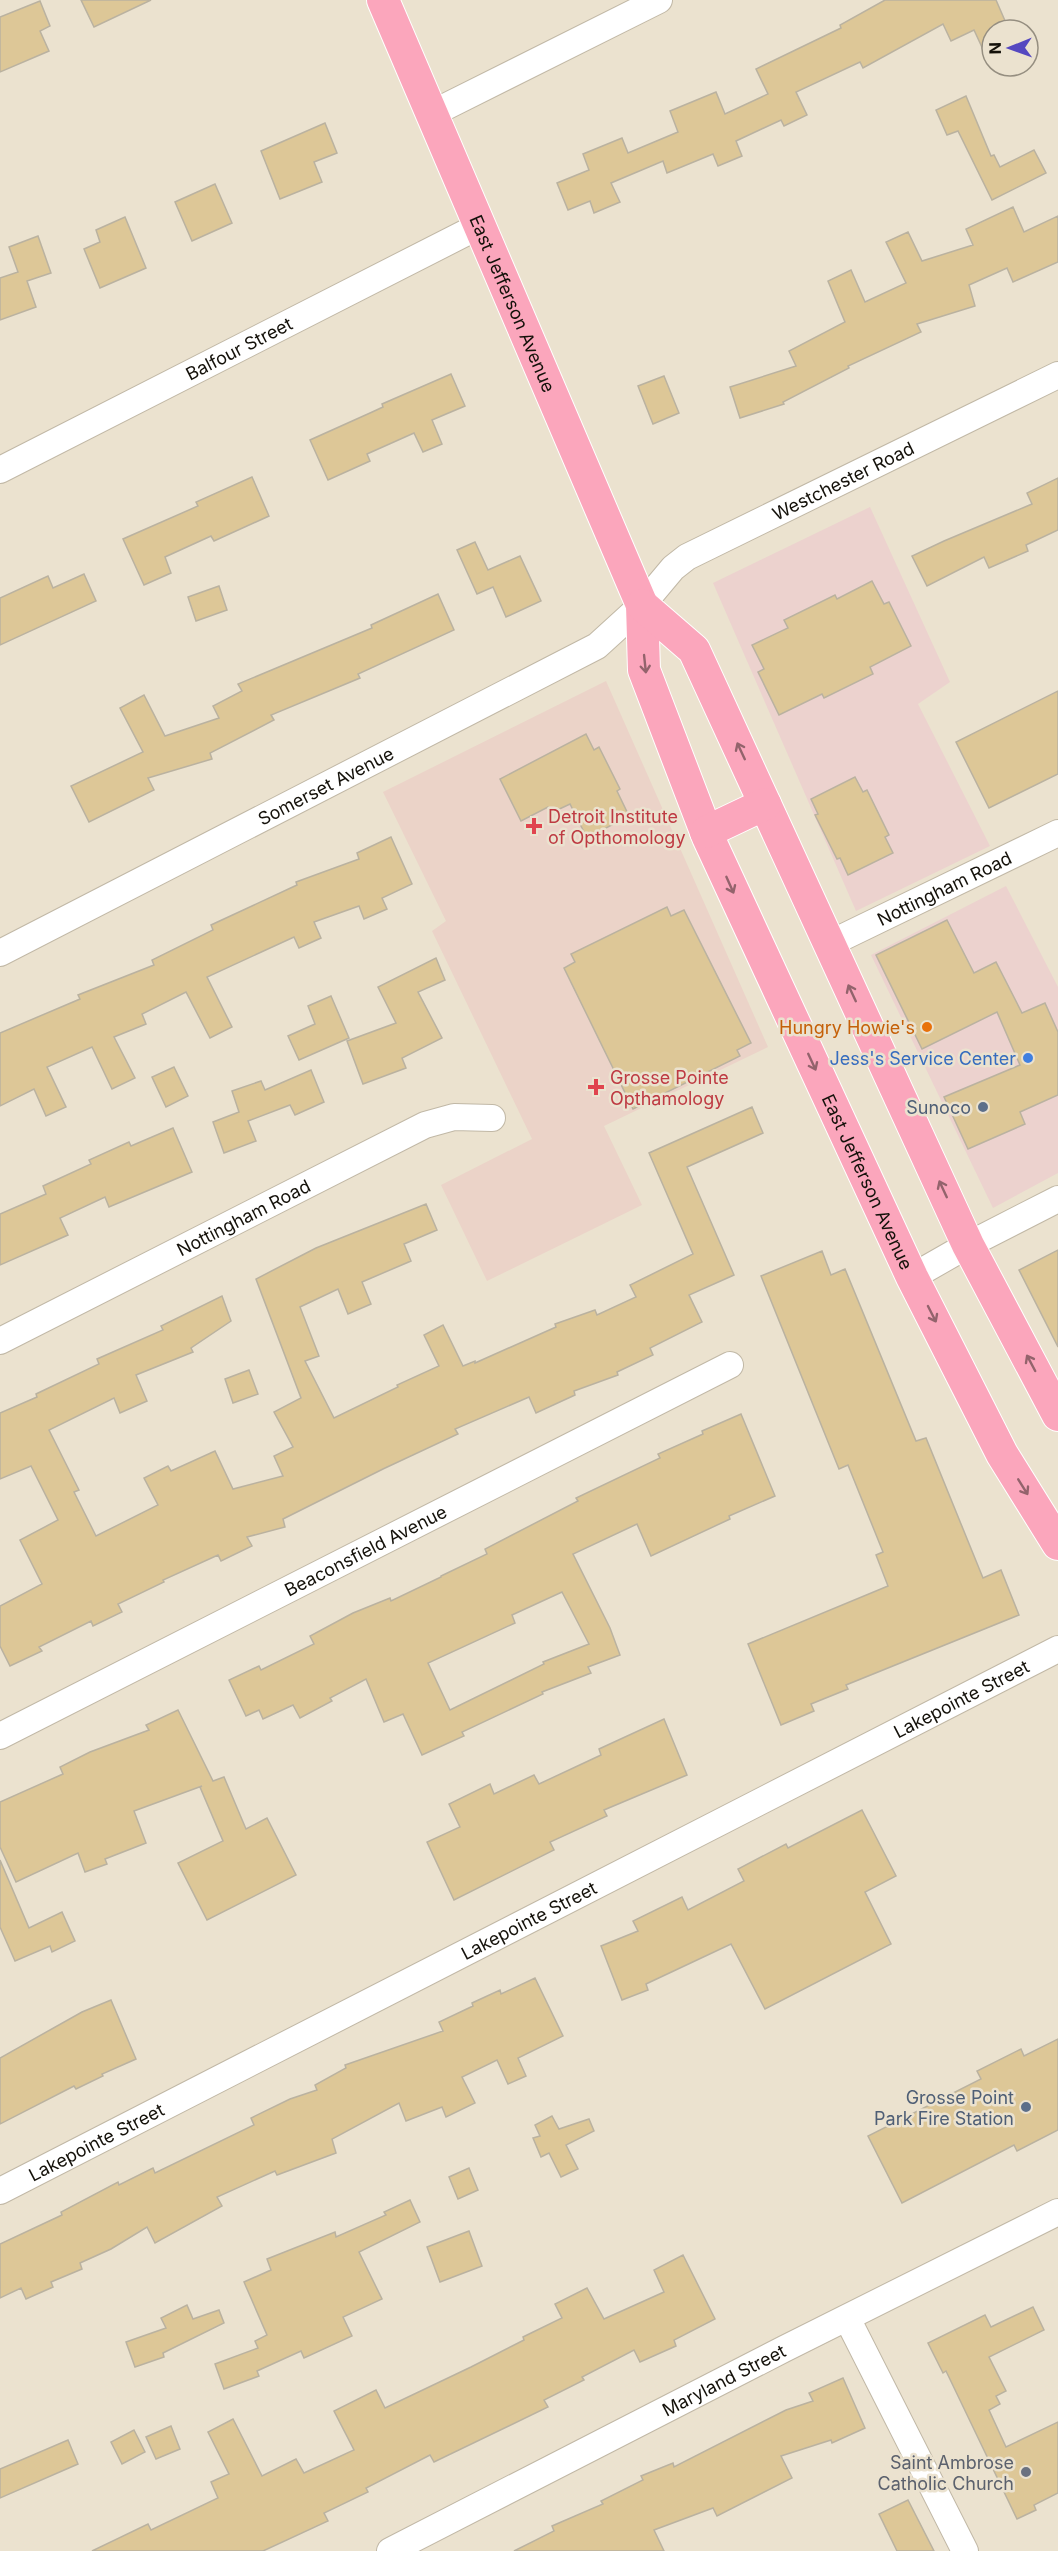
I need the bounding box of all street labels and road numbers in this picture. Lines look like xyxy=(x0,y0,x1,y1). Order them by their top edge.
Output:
street label: East Jefferson Avenue xyxy=(466,212,560,395)
street label: Balfour Street xyxy=(182,313,296,384)
street label: Westchester Road xyxy=(769,437,917,524)
street label: Somerset Avenue xyxy=(254,742,397,829)
street label: Nottingham Road xyxy=(874,847,1015,930)
street label: East Jefferson Avenue xyxy=(818,1091,918,1273)
street label: Nottingham Road xyxy=(173,1175,314,1260)
street label: Beaconsfield Avenue xyxy=(281,1500,450,1600)
street label: Lakepointe Street xyxy=(890,1655,1032,1742)
street label: Lakepointe Street xyxy=(457,1877,600,1964)
street label: Lakepointe Street xyxy=(25,2098,167,2185)
street label: Maryland Street xyxy=(659,2340,789,2420)

